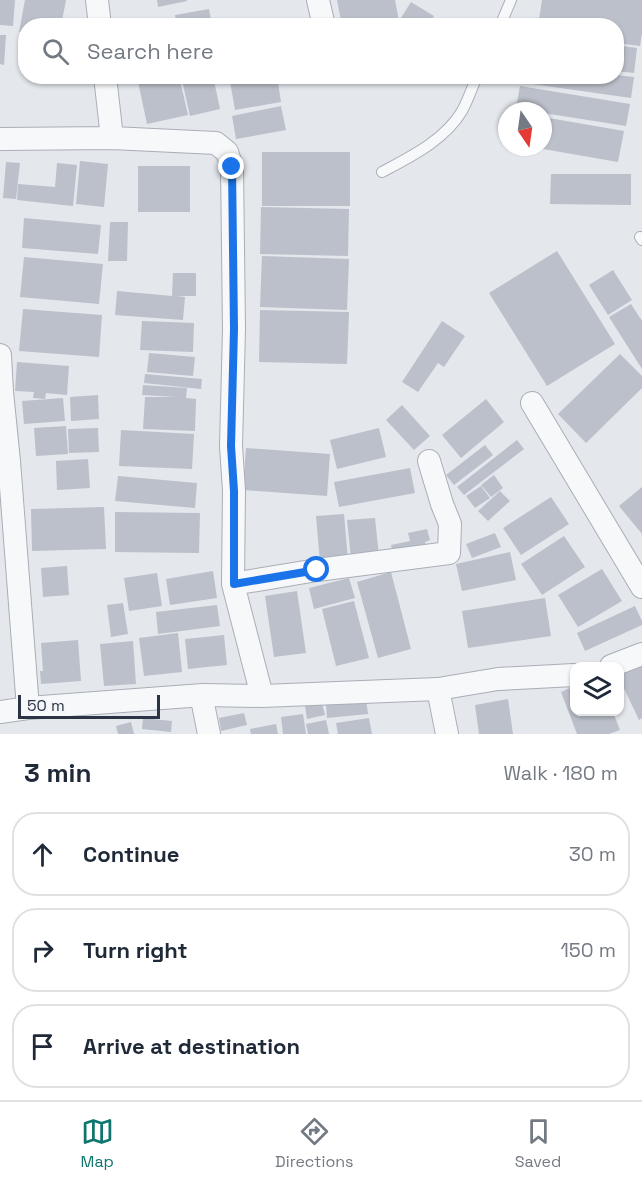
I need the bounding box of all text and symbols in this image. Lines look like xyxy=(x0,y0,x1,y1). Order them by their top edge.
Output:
search box xyxy=(18,18,624,84)
icon: search xyxy=(39,35,72,68)
text: Search here xyxy=(87,37,214,65)
north arrow xyxy=(498,102,552,156)
route end xyxy=(218,153,244,179)
route start xyxy=(303,556,329,582)
map controls xyxy=(570,662,624,716)
button: layers xyxy=(570,662,624,716)
scale bar xyxy=(18,692,160,720)
text: 50 m xyxy=(27,695,65,716)
text: 3 min xyxy=(24,756,92,790)
text: Walk · 180 m xyxy=(504,760,618,786)
icon: ahead xyxy=(26,838,59,871)
text: Continue xyxy=(83,840,179,868)
text: 30 m xyxy=(569,841,616,867)
icon: right xyxy=(26,934,59,967)
text: Turn right xyxy=(83,936,188,964)
text: 150 m xyxy=(561,937,616,963)
icon: arrive xyxy=(26,1030,59,1063)
text: Arrive at destination xyxy=(83,1032,300,1060)
tab: Map xyxy=(81,1115,114,1172)
tab: Directions xyxy=(275,1115,354,1172)
tab: Saved xyxy=(515,1115,561,1172)

